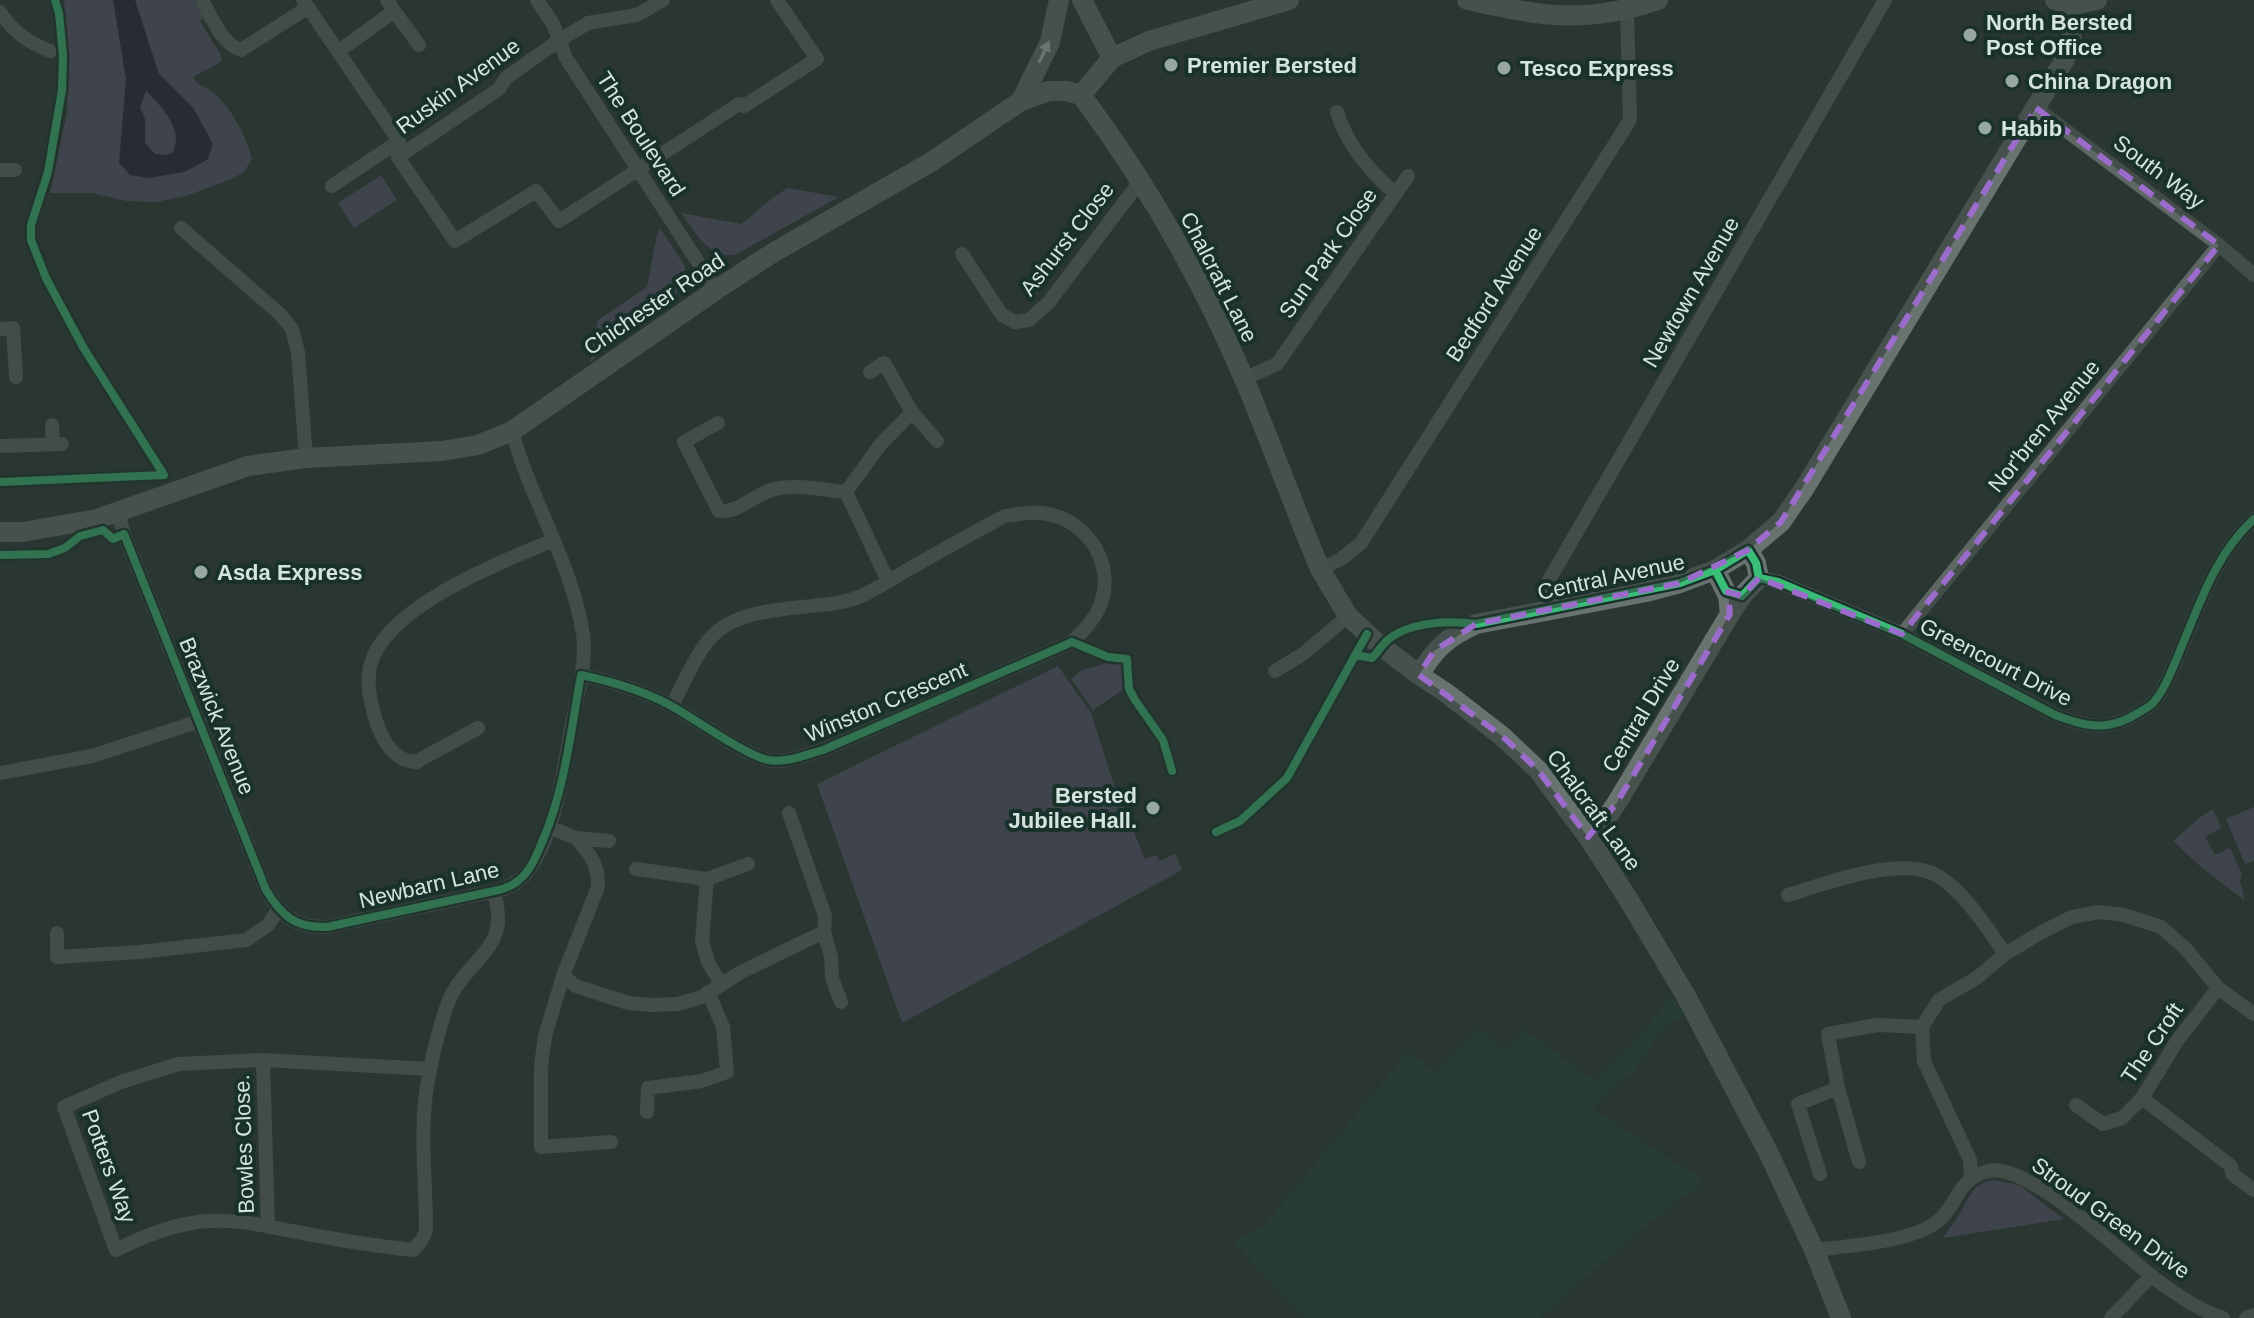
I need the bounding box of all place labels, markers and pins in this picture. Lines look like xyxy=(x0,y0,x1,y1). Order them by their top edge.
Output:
place label: North Bersted Post Office xyxy=(1986,10,2133,60)
marker: North Bersted Post Office xyxy=(1961,26,1979,44)
place label: Premier Bersted xyxy=(1187,53,1357,78)
marker: Premier Bersted xyxy=(1162,56,1180,74)
place label: Tesco Express xyxy=(1520,56,1674,81)
marker: Tesco Express xyxy=(1495,59,1513,77)
place label: China Dragon xyxy=(2028,69,2172,94)
marker: China Dragon xyxy=(2003,72,2021,90)
place label: Habib xyxy=(2001,116,2062,141)
marker: Habib xyxy=(1976,119,1994,137)
place label: Asda Express xyxy=(217,560,363,585)
marker: Asda Express xyxy=(192,563,210,581)
place label: Bersted Jubilee Hall. xyxy=(1009,783,1137,833)
marker: Bersted Jubilee Hall. xyxy=(1144,799,1162,817)

